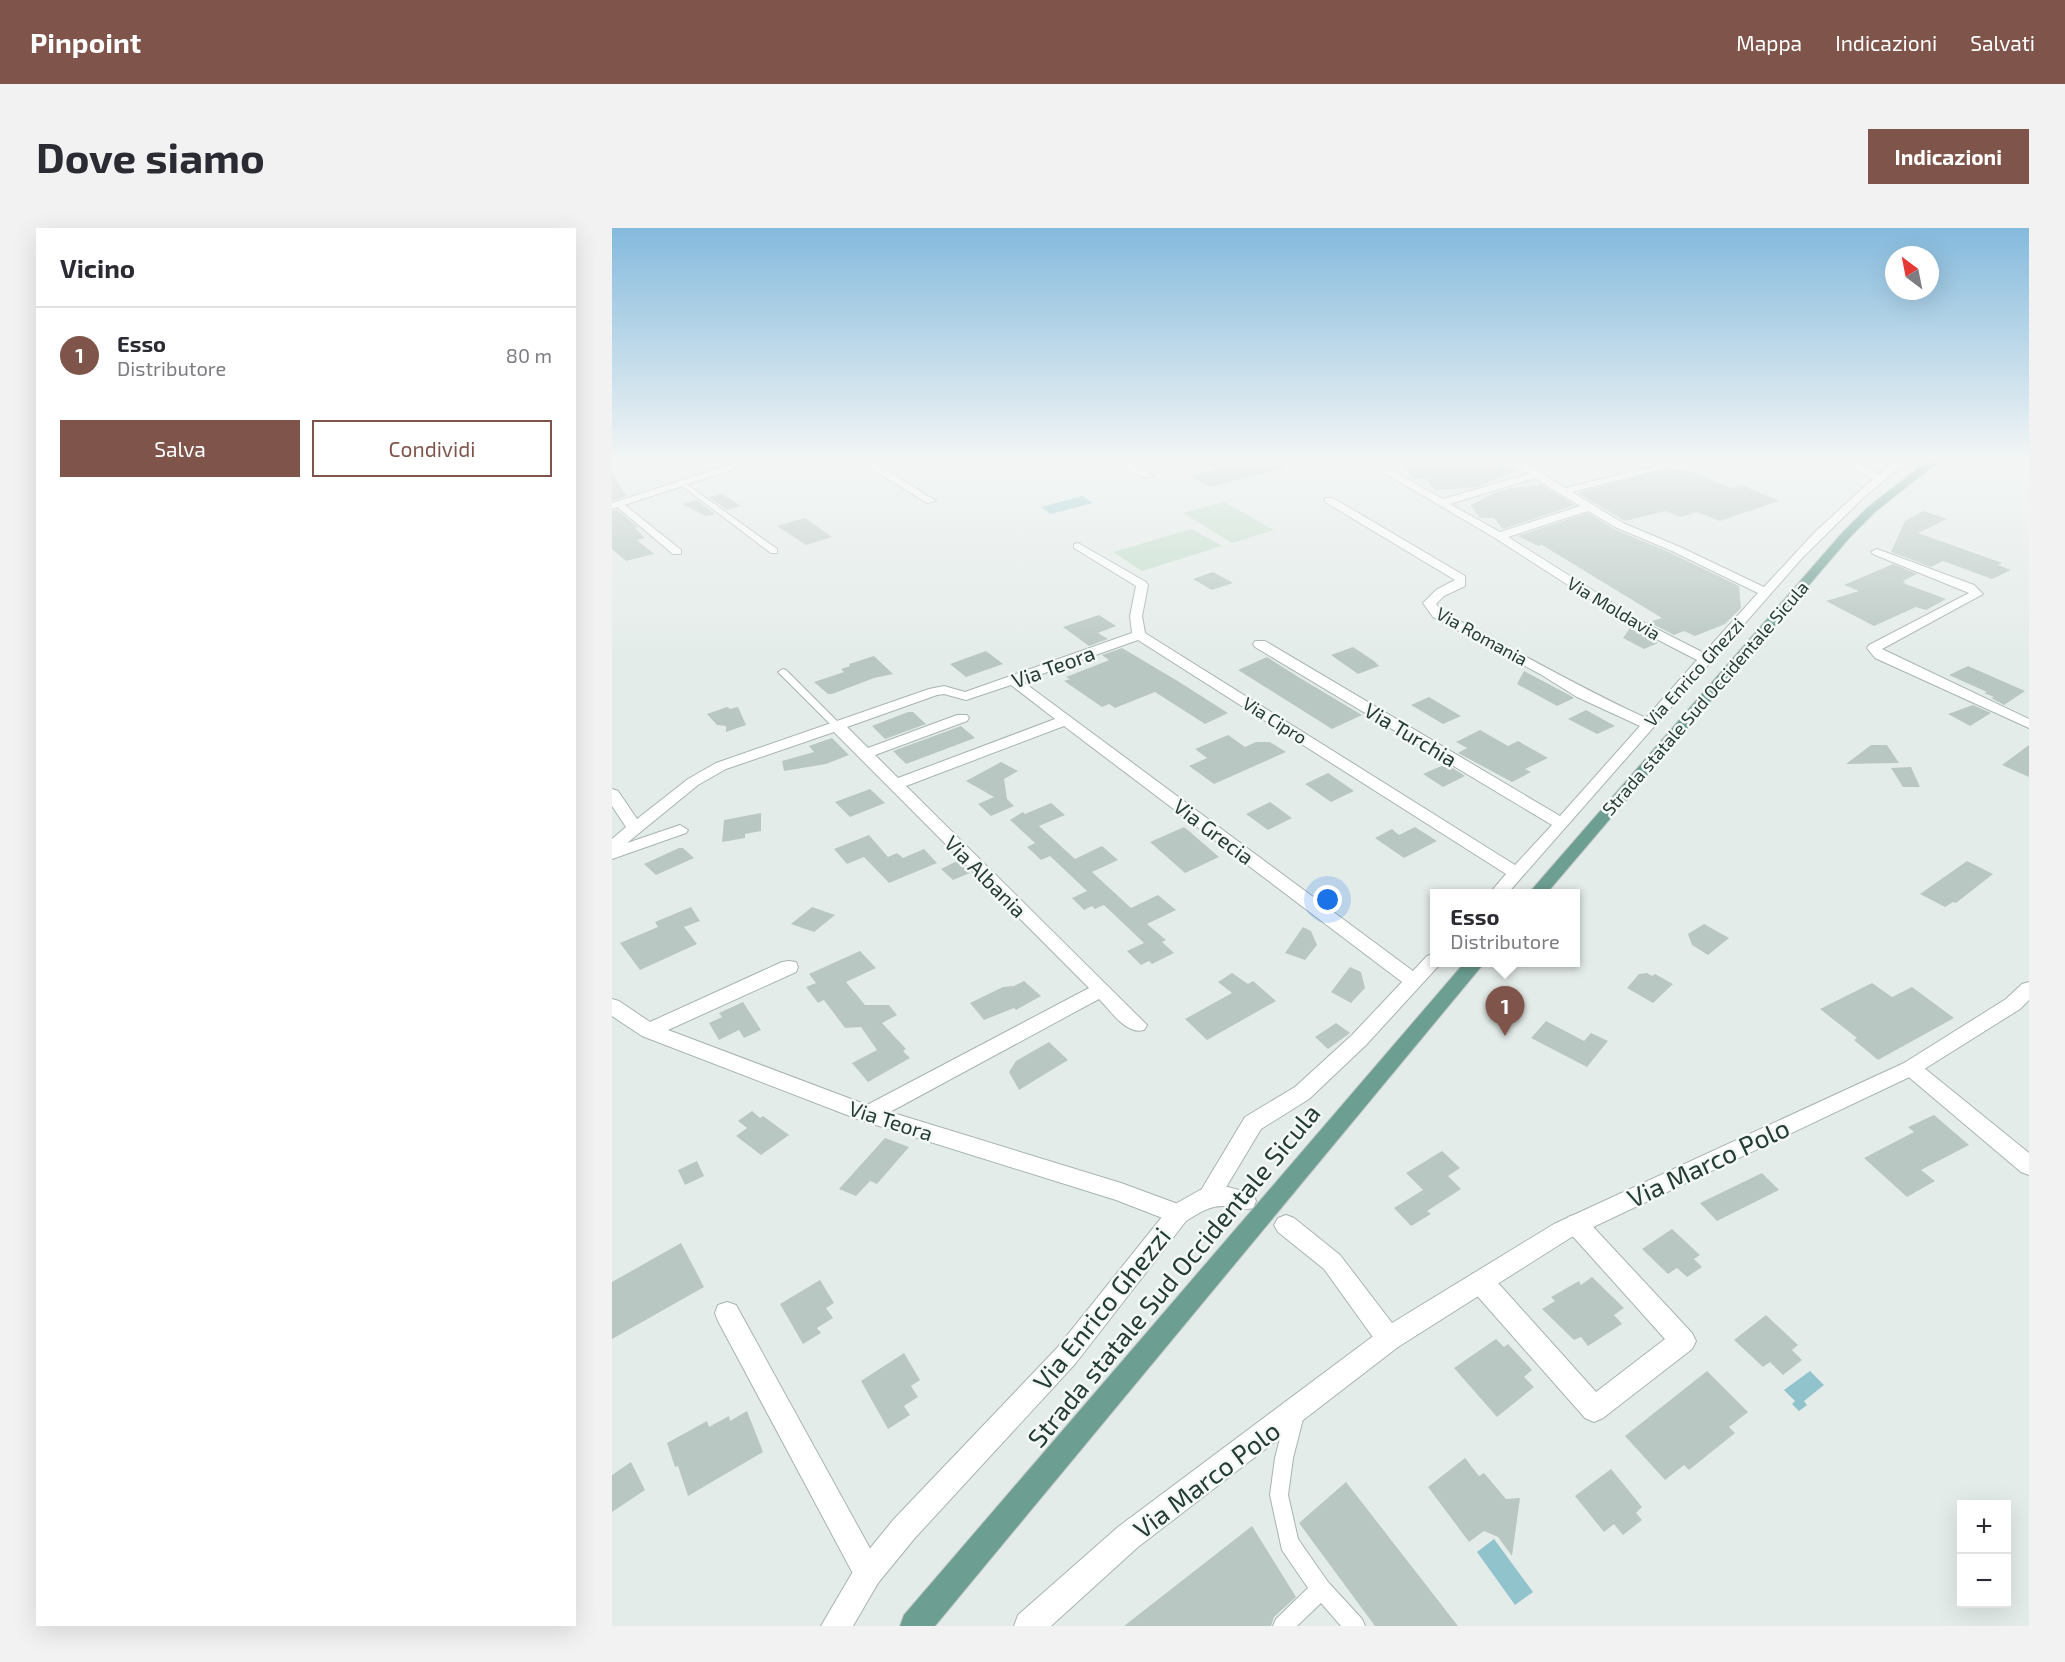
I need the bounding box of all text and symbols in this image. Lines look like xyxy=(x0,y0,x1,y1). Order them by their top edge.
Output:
text: Pinpoint xyxy=(30,25,141,59)
text: Mappa xyxy=(1736,30,1802,55)
text: Indicazioni xyxy=(1835,30,1937,55)
text: Salvati xyxy=(1970,30,2035,55)
button: Indicazioni xyxy=(1868,129,2029,184)
text: Dove siamo xyxy=(36,131,265,181)
north arrow xyxy=(1885,246,1939,300)
text: Vicino xyxy=(60,252,135,283)
text: Esso xyxy=(117,330,166,356)
text: 1 xyxy=(75,343,84,367)
text: 80 m xyxy=(506,343,552,367)
text: Distributore xyxy=(117,356,226,380)
button: Salva xyxy=(60,420,300,477)
button: Condividi xyxy=(312,420,552,477)
street label: Via Moldavia xyxy=(1563,572,1665,644)
street label: Strada statale Sud Occidentale Sicula xyxy=(1597,576,1813,820)
street label: Via Romania xyxy=(1432,602,1532,670)
street label: Via Enrico Ghezzi xyxy=(1639,613,1749,731)
street label: Via Teora xyxy=(1008,639,1098,693)
street label: Via Cipro xyxy=(1239,692,1311,748)
street label: Via Turchia xyxy=(1360,697,1462,771)
street label: Via Grecia xyxy=(1169,793,1259,869)
street label: Via Albania xyxy=(940,830,1032,922)
your location xyxy=(1313,885,1342,914)
popup xyxy=(1430,889,1580,967)
text: Esso xyxy=(1450,903,1499,929)
text: Distributore xyxy=(1450,929,1560,953)
pin: 1 xyxy=(1486,986,1524,1036)
street label: Via Teora xyxy=(846,1095,936,1145)
street label: Strada statale Sud Occidentale Sicula xyxy=(1020,1097,1326,1453)
street label: Via Marco Polo xyxy=(1622,1111,1794,1213)
street label: Via Enrico Ghezzi xyxy=(1026,1220,1176,1396)
street label: Via Marco Polo xyxy=(1127,1414,1285,1544)
map controls xyxy=(1957,1500,2011,1608)
button: + xyxy=(1957,1500,2011,1554)
button: − xyxy=(1957,1554,2011,1608)

